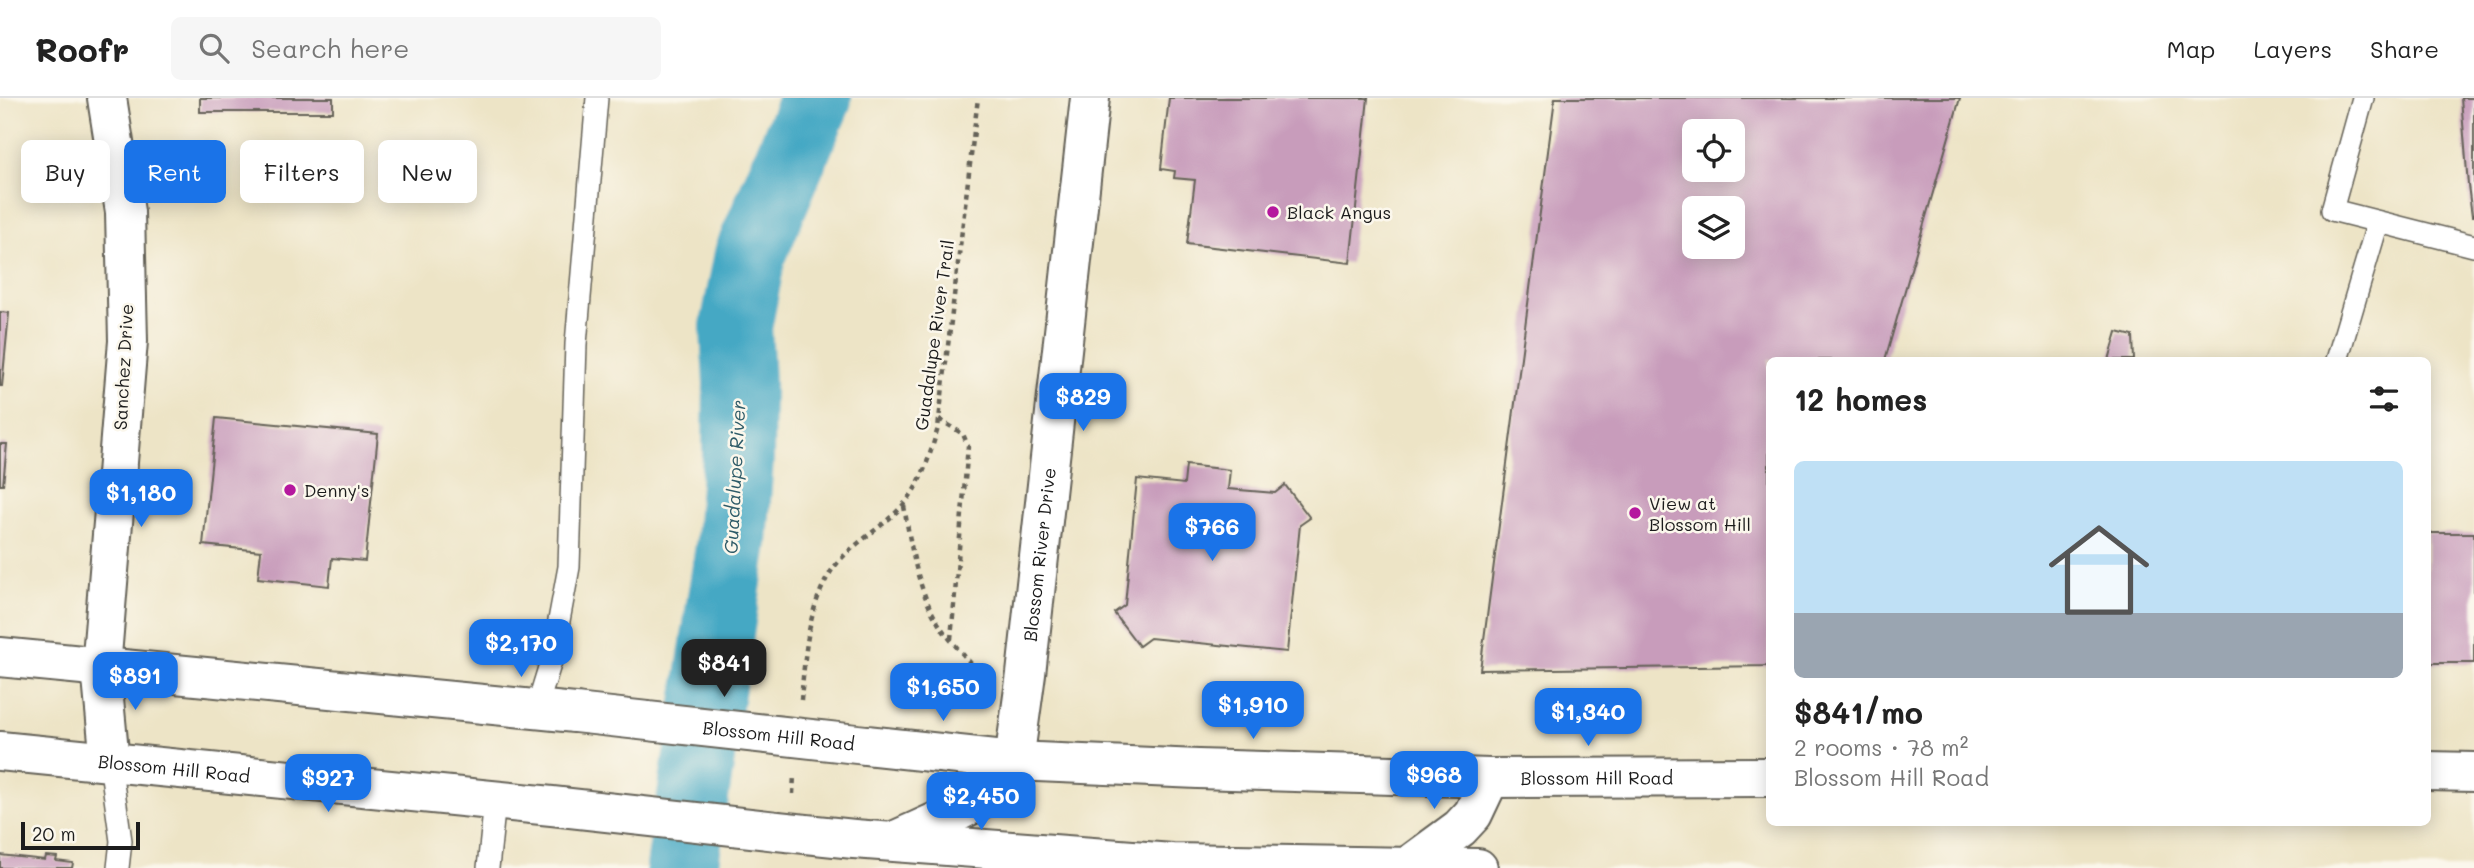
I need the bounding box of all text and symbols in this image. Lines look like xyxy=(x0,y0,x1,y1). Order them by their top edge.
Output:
search box xyxy=(171,17,661,80)
text: Roofr xyxy=(35,27,129,70)
icon: search xyxy=(195,29,233,67)
text: Search here xyxy=(251,31,409,65)
text: Map xyxy=(2167,33,2215,64)
text: Layers xyxy=(2253,33,2332,64)
text: Share xyxy=(2370,33,2439,64)
map controls xyxy=(1682,119,1745,259)
button: locate xyxy=(1682,119,1745,182)
chip: Buy xyxy=(21,140,110,203)
chip: Rent xyxy=(124,140,226,203)
chip: Filters xyxy=(240,140,364,203)
chip: New xyxy=(378,140,477,203)
button: layers xyxy=(1682,196,1745,259)
place label: Black Angus xyxy=(1287,200,1391,224)
marker: Black Angus xyxy=(1265,204,1281,220)
street label: Guadalupe River Trail xyxy=(909,238,959,432)
street label: Sanchez Drive xyxy=(108,303,138,431)
pin: $829 xyxy=(1042,374,1124,433)
text: 12 homes xyxy=(1794,379,1927,419)
icon: filters xyxy=(2365,380,2403,418)
text: $829 xyxy=(1055,381,1111,411)
water label: Guadalupe River xyxy=(717,399,751,555)
street label: Blossom River Drive xyxy=(1018,466,1061,643)
pin: $1,180 xyxy=(84,470,198,529)
text: $1,180 xyxy=(106,477,176,507)
place label: Denny's xyxy=(304,478,370,502)
marker: Denny's xyxy=(282,482,298,498)
place label: View at Blossom Hill xyxy=(1649,491,1751,536)
pin: $766 xyxy=(1171,504,1253,563)
marker: View at Blossom Hill xyxy=(1627,505,1643,521)
icon: home xyxy=(2036,507,2162,633)
text: $766 xyxy=(1185,511,1239,541)
pin: $2,170 xyxy=(464,620,578,679)
text: $2,170 xyxy=(485,627,557,657)
pin: $841 xyxy=(683,640,765,699)
text: $841 xyxy=(697,647,751,677)
pin: $891 xyxy=(94,652,176,712)
text: $891 xyxy=(109,660,161,690)
pin: $1,650 xyxy=(886,664,1000,723)
text: $1,650 xyxy=(906,671,980,701)
pin: $1,910 xyxy=(1196,682,1310,741)
pin: $1,340 xyxy=(1531,688,1645,748)
text: $1,910 xyxy=(1218,689,1288,719)
text: $841/mo xyxy=(1794,692,1923,732)
text: $1,340 xyxy=(1551,696,1625,726)
street label: Blossom Hill Road xyxy=(702,715,856,756)
text: 2 rooms · 78 m² xyxy=(1794,732,1968,762)
street label: Blossom Hill Road xyxy=(97,749,251,788)
pin: $968 xyxy=(1393,752,1475,811)
pin: $927 xyxy=(287,754,369,814)
text: $968 xyxy=(1406,759,1462,789)
text: $927 xyxy=(301,762,355,792)
text: Blossom Hill Road xyxy=(1794,762,1989,792)
street label: Blossom Hill Road xyxy=(1520,765,1673,790)
pin: $2,450 xyxy=(924,772,1038,832)
text: $2,450 xyxy=(943,780,1019,810)
scale bar xyxy=(21,819,140,851)
text: 20 m xyxy=(32,821,76,846)

